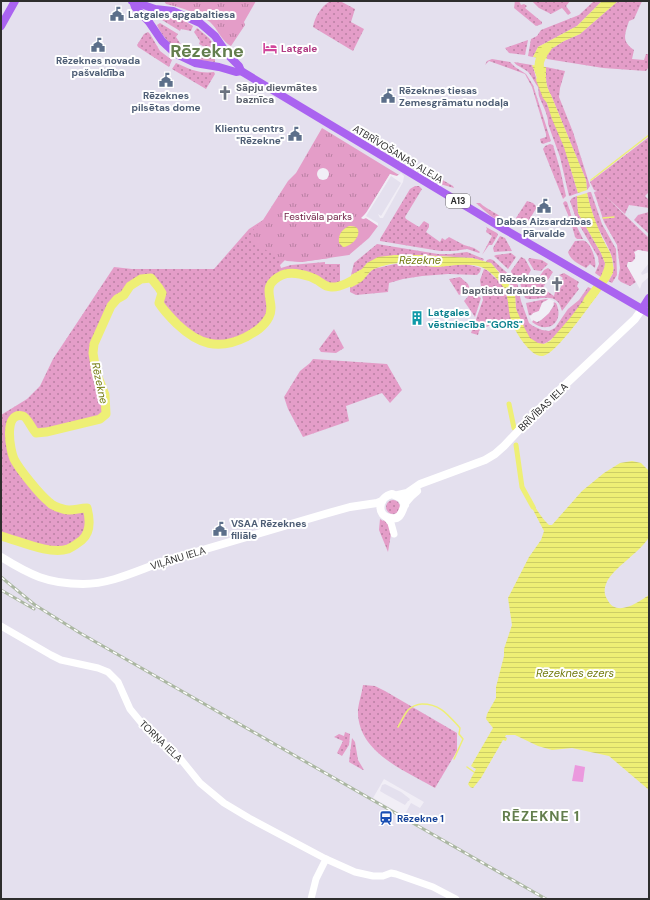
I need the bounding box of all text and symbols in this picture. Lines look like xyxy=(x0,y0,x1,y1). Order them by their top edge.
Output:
public building icon: Latgales apgabaltiesa xyxy=(109,6,125,22)
place label: Latgales apgabaltiesa xyxy=(128,8,235,21)
public building icon: Rēzeknes novada pašvaldība xyxy=(90,37,106,53)
district label: Rēzekne xyxy=(170,39,244,63)
hotel icon: Latgale xyxy=(262,40,278,56)
place label: Latgale xyxy=(281,42,317,55)
place label: Rēzeknes novada pašvaldība xyxy=(56,54,140,79)
public building icon: Rēzeknes pilsētas dome xyxy=(158,72,174,88)
place label: Sāpju dievmātes baznīca xyxy=(236,81,317,106)
place label: Rēzeknes tiesas Zemesgrāmatu nodaļa xyxy=(399,84,509,109)
church icon: Sāpju dievmātes baznīca xyxy=(217,85,233,101)
public building icon: Rēzeknes tiesas Zemesgrāmatu nodaļa xyxy=(380,88,396,104)
place label: Rēzeknes pilsētas dome xyxy=(131,89,201,114)
place label: Klientu centrs "Rēzekne" xyxy=(215,122,284,147)
street label: ATBRĪVOŠANAS ALEJA xyxy=(350,122,446,186)
public building icon: Klientu centrs "Rēzekne" xyxy=(287,126,303,142)
road number: A13 xyxy=(446,194,470,208)
public building icon: Dabas Aizsardzības Pārvalde xyxy=(536,198,552,214)
park label: Festivāla parks xyxy=(284,210,352,223)
place label: Dabas Aizsardzības Pārvalde xyxy=(497,215,591,240)
water label: Rēzekne xyxy=(399,253,441,267)
place label: Rēzeknes baptistu draudze xyxy=(462,272,546,297)
church icon: Rēzeknes baptistu draudze xyxy=(549,276,565,292)
place label: Latgales vēstniecība "GORS" xyxy=(428,306,523,331)
building icon: Latgales vēstniecība "GORS" xyxy=(409,310,425,326)
water label: Rēzekne xyxy=(89,361,111,405)
street label: BRĪVĪBAS IELA xyxy=(515,380,571,434)
place label: VSAA Rēzeknes filiāle xyxy=(231,517,307,542)
public building icon: VSAA Rēzeknes filiāle xyxy=(212,521,228,537)
street label: VIĻĀNU IELA xyxy=(149,543,207,573)
water label: Rēzeknes ezers xyxy=(536,666,615,680)
street label: TORŅA IELA xyxy=(137,717,186,765)
district label: RĒZEKNE 1 xyxy=(502,807,580,825)
station icon: Rēzekne 1 xyxy=(378,810,394,826)
place label: Rēzekne 1 xyxy=(397,812,444,825)

